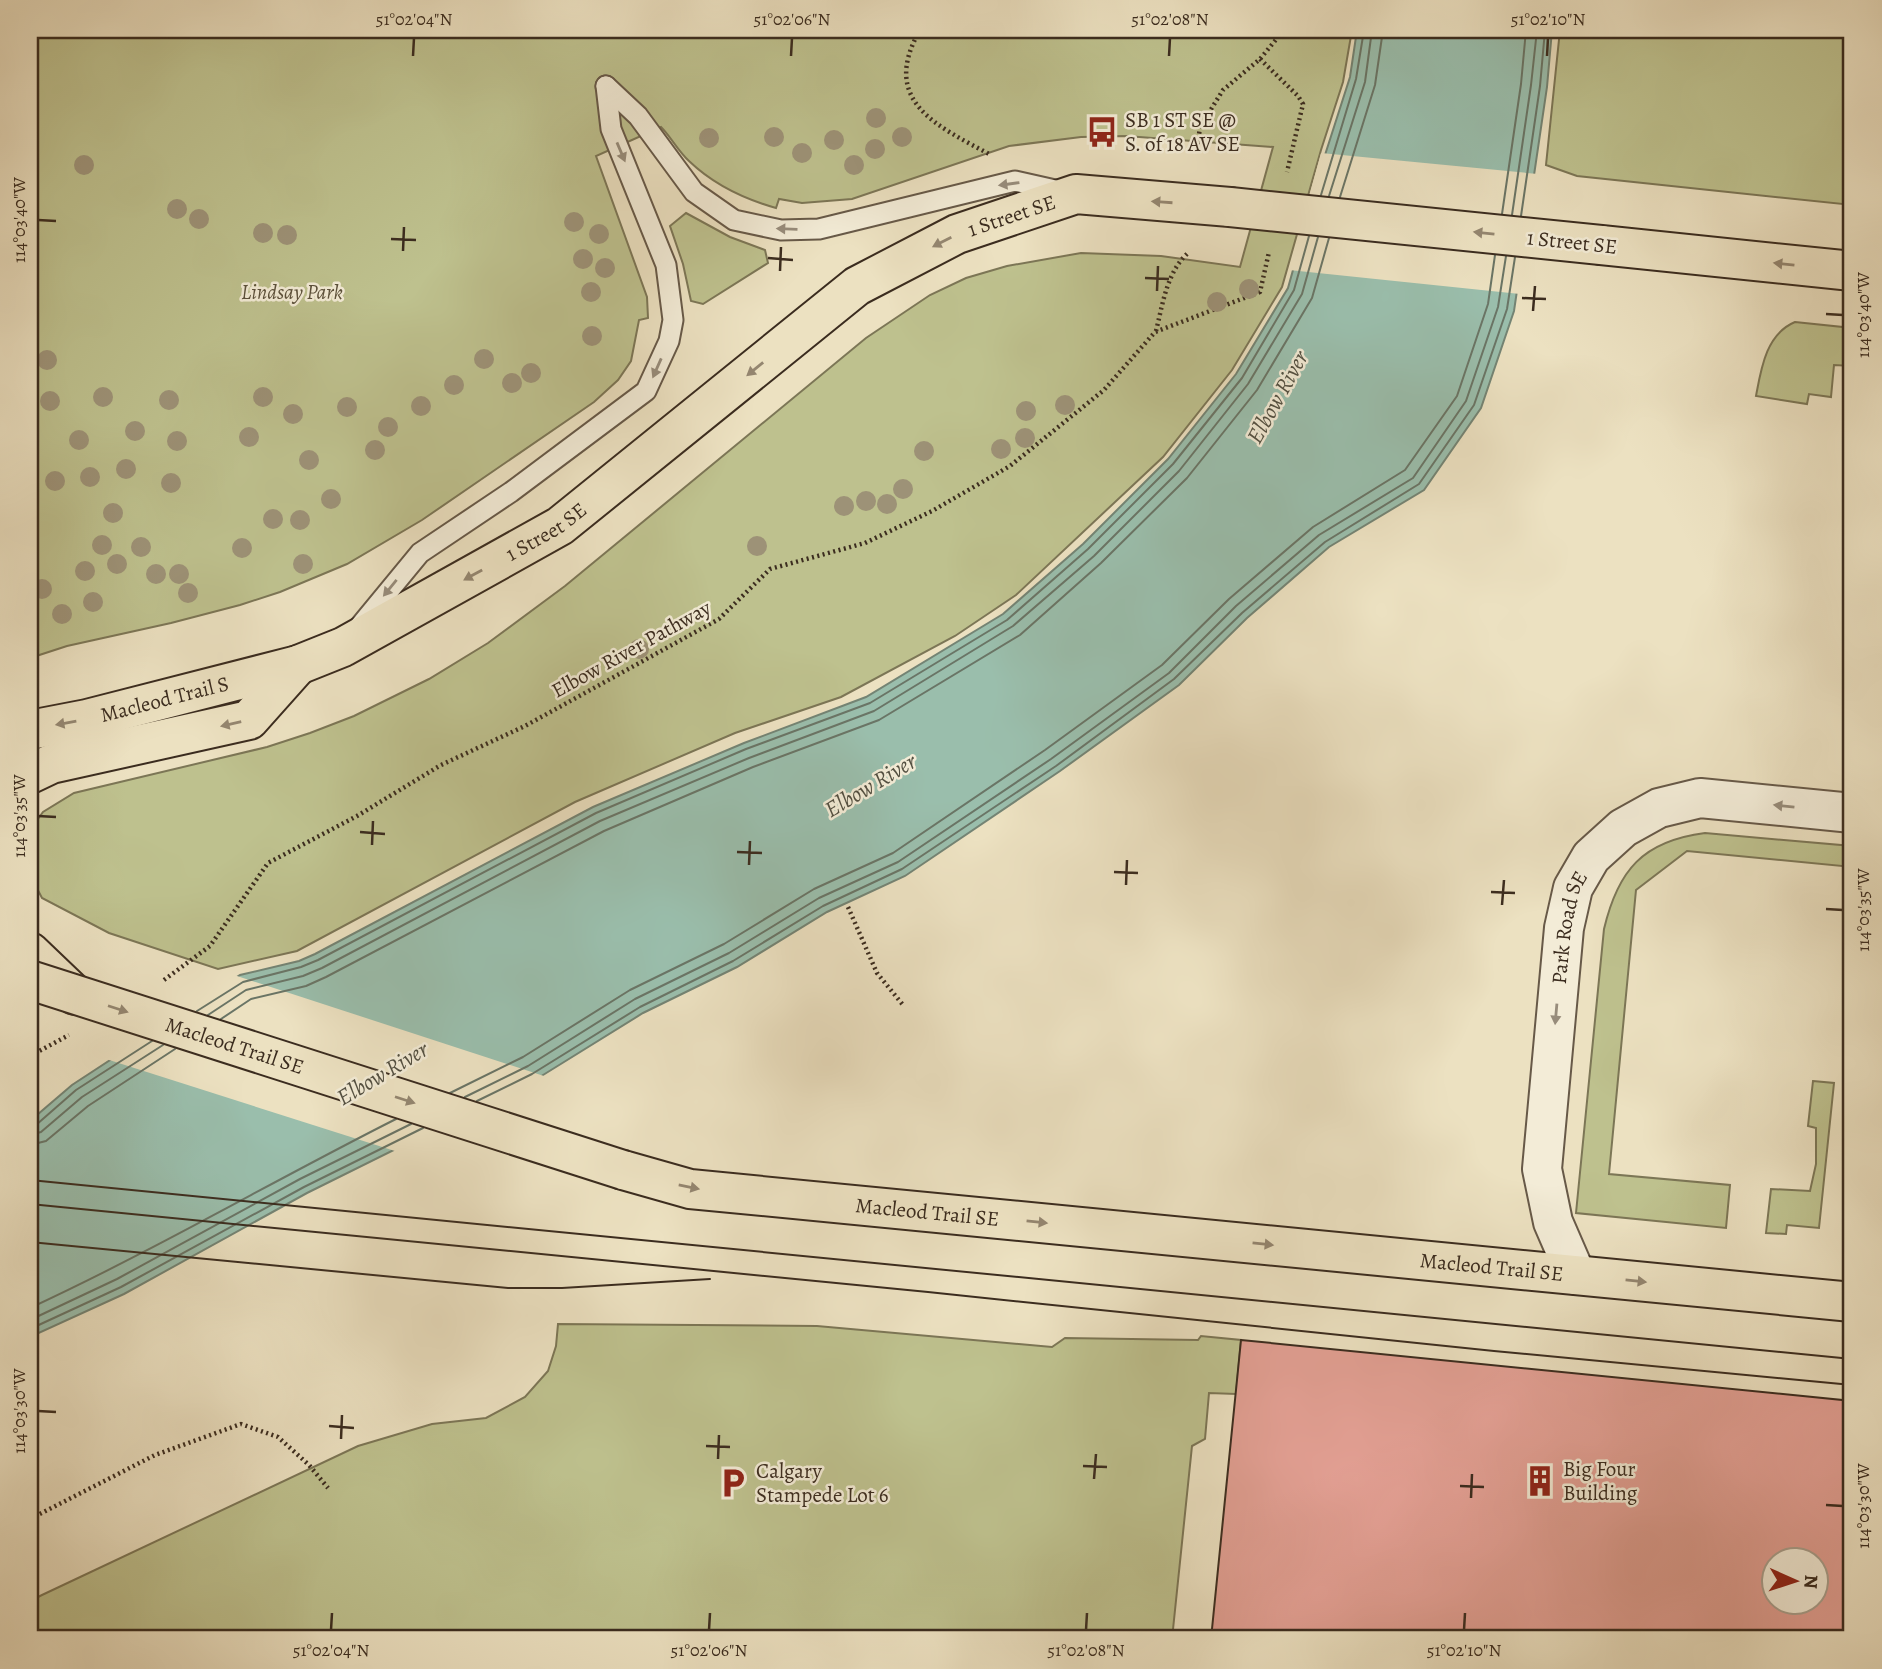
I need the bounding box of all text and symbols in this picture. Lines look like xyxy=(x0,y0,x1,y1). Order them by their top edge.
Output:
text: 51°02'04"N xyxy=(376,7,452,31)
text: 51°02'06"N xyxy=(754,7,830,31)
text: 51°02'08"N xyxy=(1131,7,1209,31)
text: 51°02'10"N xyxy=(1511,7,1585,31)
place label: SB 1 ST SE @ S. of 18 AV SE xyxy=(1125,106,1240,158)
bus stop icon: SB 1 ST SE @ S. of 18 AV SE xyxy=(1085,115,1119,149)
one-way arrow xyxy=(616,142,627,163)
text: 114°03'40"W xyxy=(7,177,31,263)
one-way arrow xyxy=(998,178,1020,189)
street label: 1 Street SE xyxy=(964,188,1059,243)
one-way arrow xyxy=(1151,196,1173,207)
street label: 1 Street SE xyxy=(1525,223,1619,261)
one-way arrow xyxy=(776,224,798,235)
one-way arrow xyxy=(1473,228,1495,239)
one-way arrow xyxy=(932,236,952,247)
one-way arrow xyxy=(1773,258,1795,269)
text: 114°03'40"W xyxy=(1851,272,1875,358)
park label: Lindsay Park xyxy=(241,278,343,306)
water label: Elbow River xyxy=(1239,344,1316,449)
one-way arrow xyxy=(651,358,663,378)
one-way arrow xyxy=(747,362,765,377)
street label: 1 Street SE xyxy=(501,496,593,568)
one-way arrow xyxy=(463,569,483,580)
one-way arrow xyxy=(383,579,398,597)
street label: Elbow River Pathway xyxy=(546,593,716,704)
street label: Macleod Trail S xyxy=(97,669,232,729)
one-way arrow xyxy=(55,718,77,729)
one-way arrow xyxy=(220,719,242,730)
water label: Elbow River xyxy=(819,745,923,825)
text: 114°03'35"W xyxy=(7,774,31,858)
one-way arrow xyxy=(1773,800,1795,811)
street label: Park Road SE xyxy=(1545,866,1594,985)
text: 114°03'35"W xyxy=(1851,868,1875,952)
one-way arrow xyxy=(1550,1003,1561,1025)
one-way arrow xyxy=(108,1004,129,1014)
street label: Macleod Trail SE xyxy=(162,1010,308,1081)
water label: Elbow River xyxy=(331,1033,435,1113)
one-way arrow xyxy=(394,1096,415,1106)
one-way arrow xyxy=(678,1182,700,1193)
street label: Macleod Trail SE xyxy=(854,1191,1000,1233)
one-way arrow xyxy=(1026,1217,1048,1228)
one-way arrow xyxy=(1252,1239,1274,1250)
street label: Macleod Trail SE xyxy=(1419,1246,1565,1288)
one-way arrow xyxy=(1625,1276,1647,1287)
text: 114°03'30"W xyxy=(7,1368,31,1454)
place label: Big Four Building xyxy=(1563,1455,1638,1507)
place label: Calgary Stampede Lot 6 xyxy=(756,1457,889,1509)
text: 114°03'30"W xyxy=(1851,1463,1875,1549)
building icon: Big Four Building xyxy=(1523,1464,1557,1498)
parking icon: Calgary Stampede Lot 6 xyxy=(716,1466,750,1500)
north arrow xyxy=(1759,1546,1829,1616)
text: N xyxy=(1798,1574,1824,1590)
text: 51°02'04"N xyxy=(293,1638,369,1662)
text: 51°02'06"N xyxy=(671,1638,747,1662)
text: 51°02'08"N xyxy=(1047,1638,1125,1662)
text: 51°02'10"N xyxy=(1427,1638,1501,1662)

